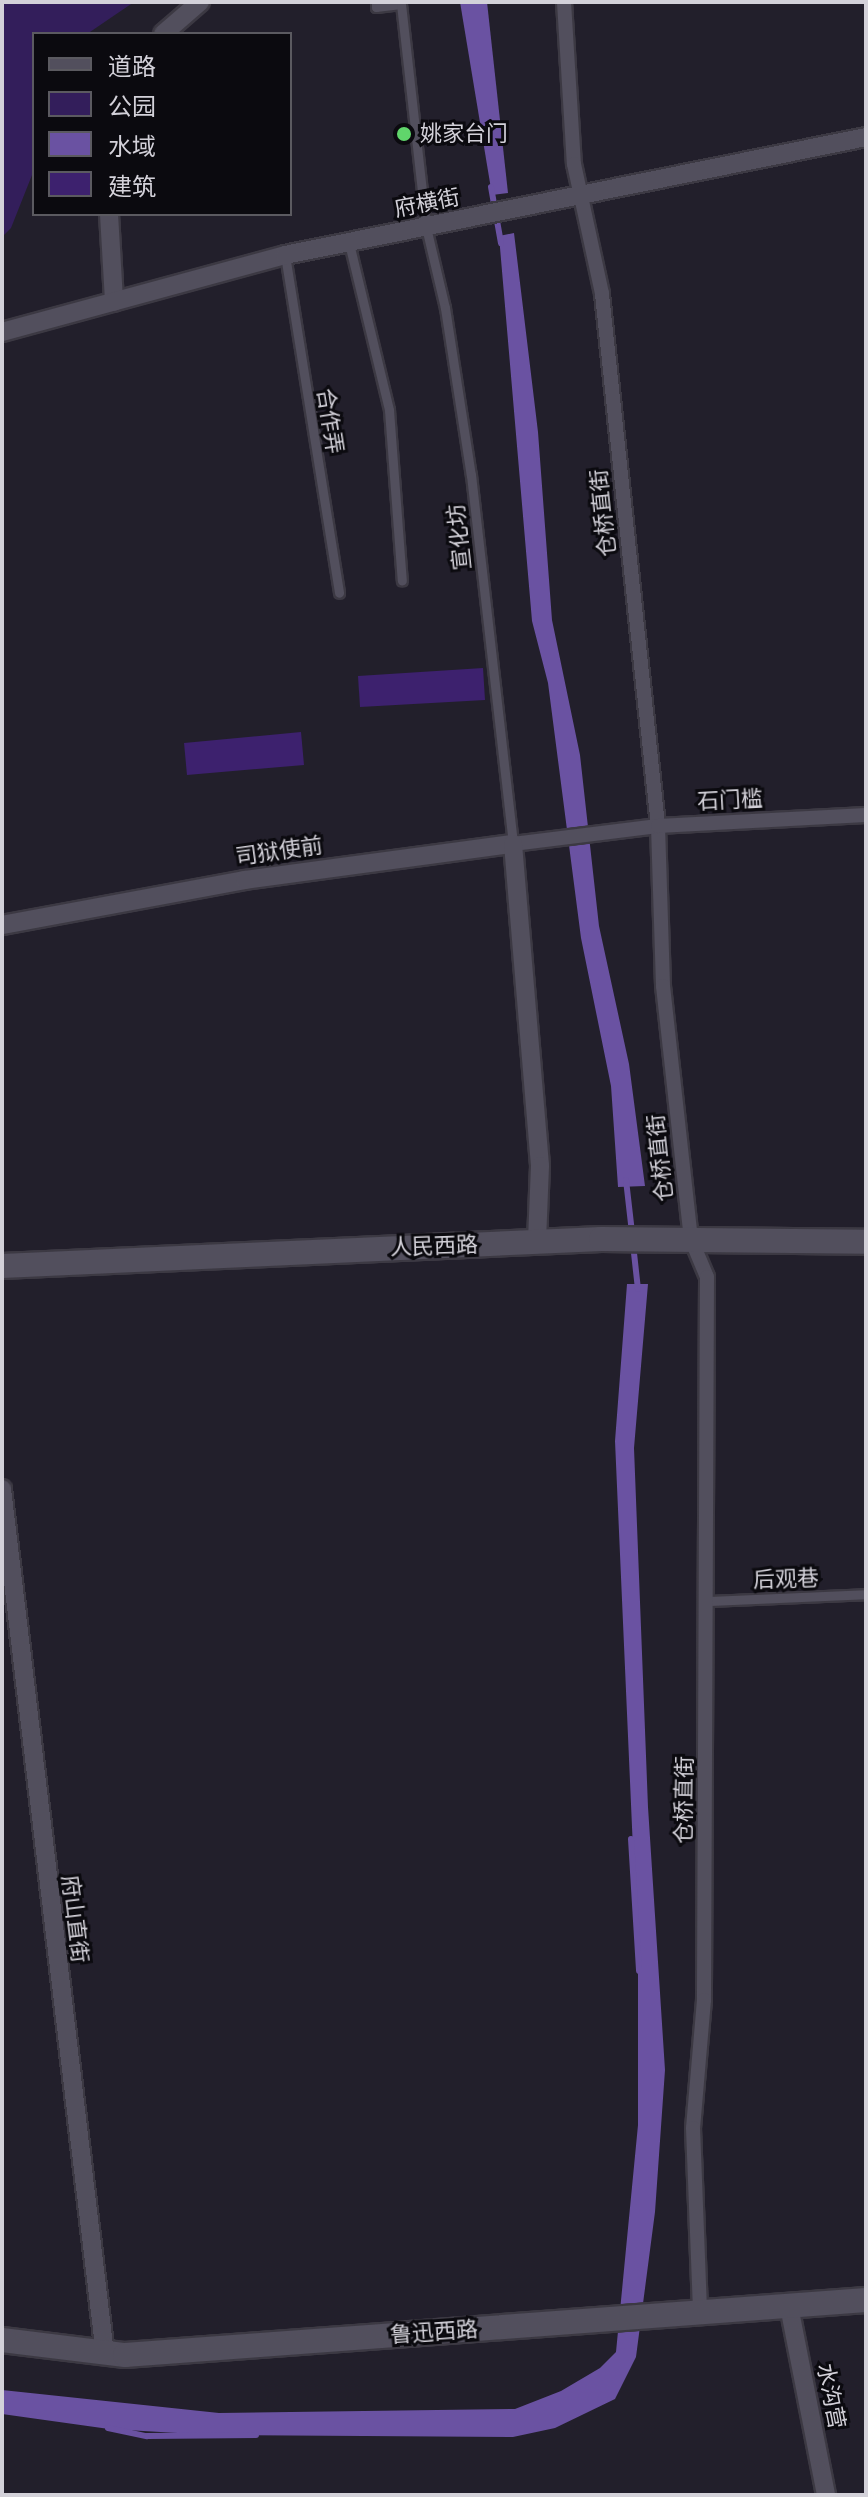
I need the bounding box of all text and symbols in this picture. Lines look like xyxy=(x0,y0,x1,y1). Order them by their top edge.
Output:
legend xyxy=(32,32,292,216)
text: 道路 xyxy=(108,53,156,81)
text: 公园 xyxy=(108,93,156,121)
place label: 姚家台门 xyxy=(420,121,508,147)
marker: 姚家台门 xyxy=(395,125,413,143)
text: 水域 xyxy=(108,133,156,161)
text: 建筑 xyxy=(108,173,156,201)
street label: 府横街 xyxy=(392,184,462,222)
street label: 合作弄 xyxy=(312,386,348,456)
street label: 仓桥直街 xyxy=(585,468,621,558)
street label: 宣化坊 xyxy=(442,503,476,571)
street label: 石门槛 xyxy=(696,785,764,815)
street label: 司狱使前 xyxy=(234,832,324,870)
street label: 仓桥直街 xyxy=(642,1113,678,1203)
street label: 人民西路 xyxy=(390,1231,478,1261)
street label: 后观巷 xyxy=(753,1565,819,1593)
street label: 仓桥直街 xyxy=(670,1756,698,1844)
street label: 府山直街 xyxy=(57,1874,93,1964)
street label: 鲁迅西路 xyxy=(389,2316,479,2348)
street label: 水沟营 xyxy=(812,2361,850,2431)

